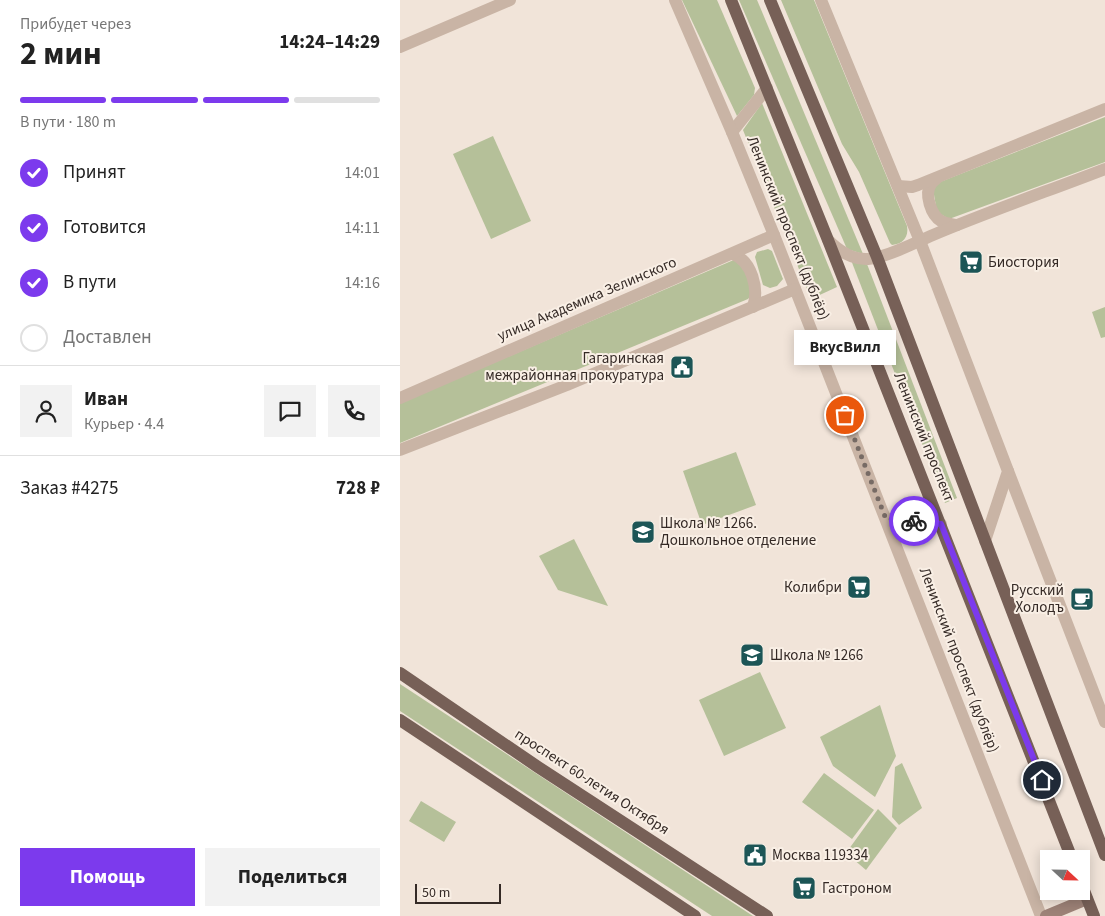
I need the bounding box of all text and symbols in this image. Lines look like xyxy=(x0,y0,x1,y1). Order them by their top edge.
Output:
text: Прибудет через xyxy=(20,13,131,35)
text: 14:24–14:29 xyxy=(279,29,380,56)
text: 2 мин xyxy=(20,31,102,77)
text: В пути · 180 m xyxy=(20,111,116,133)
street label: Ленинский проспект (дублёр) xyxy=(741,133,835,323)
icon: check xyxy=(20,159,48,187)
text: Принят xyxy=(63,159,126,186)
text: 14:01 xyxy=(344,162,380,184)
icon: check xyxy=(20,214,48,242)
text: Готовится xyxy=(63,214,146,241)
text: 14:11 xyxy=(344,217,380,239)
supermarket icon: Биостория xyxy=(958,249,984,275)
street label: улица Академика Зелинского xyxy=(494,252,680,346)
place label: Биостория xyxy=(988,252,1059,273)
icon: check xyxy=(20,269,48,297)
text: В пути xyxy=(63,269,117,296)
text: 14:16 xyxy=(344,272,380,294)
text: Доставлен xyxy=(63,324,152,351)
callout: ВкусВилл xyxy=(794,330,896,365)
text: ВкусВилл xyxy=(809,336,881,358)
place label: Гагаринская межрайонная прокуратура xyxy=(485,348,664,386)
public building icon: Гагаринская межрайонная прокуратура xyxy=(669,354,695,380)
street label: Ленинский проспект xyxy=(888,369,960,505)
button: person xyxy=(20,385,72,437)
button: chat xyxy=(264,385,316,437)
button: phone xyxy=(328,385,380,437)
text: Иван xyxy=(84,386,128,413)
pin xyxy=(824,394,866,436)
icon: bag xyxy=(831,401,859,429)
text: Курьер · 4.4 xyxy=(84,413,164,435)
text: Заказ #4275 xyxy=(20,475,119,502)
text: 728 ₽ xyxy=(336,475,380,502)
courier xyxy=(889,496,939,546)
icon: bike xyxy=(900,507,928,535)
place label: Школа № 1266. Дошкольное отделение xyxy=(660,513,816,551)
school or university icon: Школа № 1266. Дошкольное отделение xyxy=(630,519,656,545)
street label: Ленинский проспект (дублёр) xyxy=(914,564,1004,756)
supermarket icon: Колибри xyxy=(846,574,872,600)
place label: Колибри xyxy=(784,577,842,598)
place label: Русский Холодъ xyxy=(1011,580,1064,618)
cafe icon: Русский Холодъ xyxy=(1069,586,1095,612)
school or university icon: Школа № 1266 xyxy=(739,642,765,668)
place label: Школа № 1266 xyxy=(770,645,863,666)
street label: проспект 60-летия Октября xyxy=(511,724,673,840)
pin xyxy=(1021,759,1063,801)
icon: home xyxy=(1028,766,1056,794)
public building icon: Москва 119334 xyxy=(742,842,768,868)
place label: Москва 119334 xyxy=(772,845,869,866)
button: Помощь xyxy=(20,848,195,906)
button: Поделиться xyxy=(205,848,380,906)
north arrow xyxy=(1040,850,1090,900)
map controls xyxy=(1040,850,1090,900)
supermarket icon: Гастроном xyxy=(791,875,817,901)
place label: Гастроном xyxy=(822,878,892,899)
scale bar xyxy=(415,881,501,904)
text: 50 m xyxy=(422,883,450,903)

